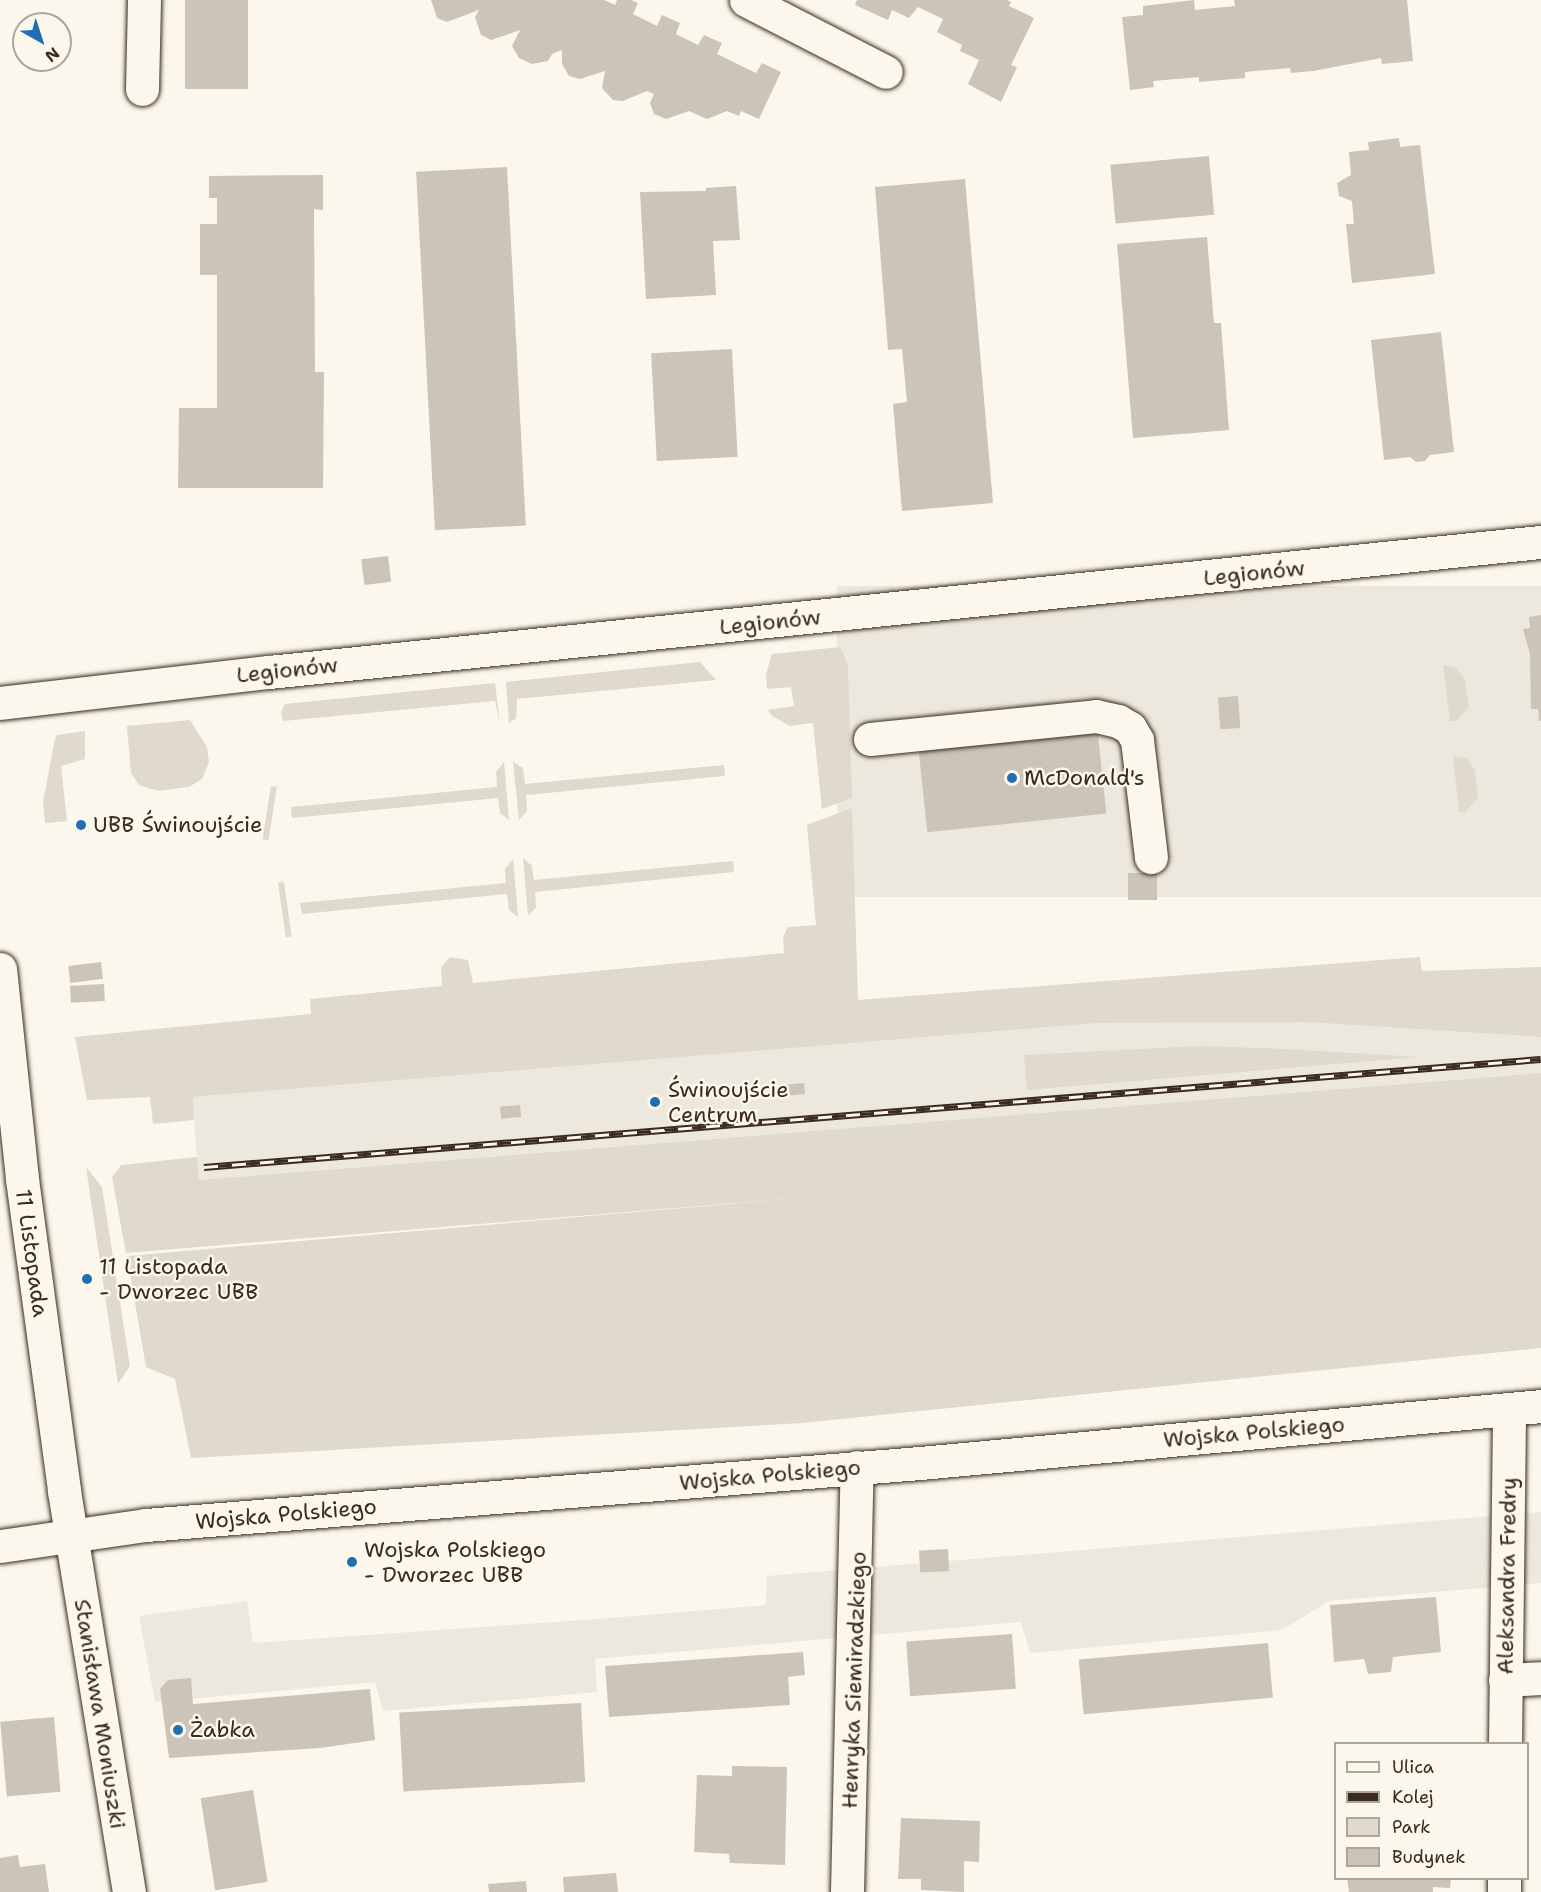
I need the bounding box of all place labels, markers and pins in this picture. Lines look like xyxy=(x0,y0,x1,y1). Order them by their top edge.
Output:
place label: McDonald's xyxy=(1024,765,1145,791)
marker: McDonald's xyxy=(1005,771,1019,785)
place label: UBB Świnoujście xyxy=(93,812,262,838)
marker: UBB Świnoujście xyxy=(74,818,88,832)
place label: Świnoujście Centrum xyxy=(668,1076,789,1128)
marker: Świnoujście Centrum xyxy=(646,1093,664,1111)
place label: 11 Listopada - Dworzec UBB xyxy=(99,1253,258,1304)
marker: 11 Listopada - Dworzec UBB xyxy=(80,1272,94,1286)
place label: Wojska Polskiego - Dworzec UBB xyxy=(364,1536,546,1588)
marker: Wojska Polskiego - Dworzec UBB xyxy=(345,1555,359,1569)
place label: Żabka xyxy=(190,1717,255,1743)
marker: Żabka xyxy=(171,1723,185,1737)

